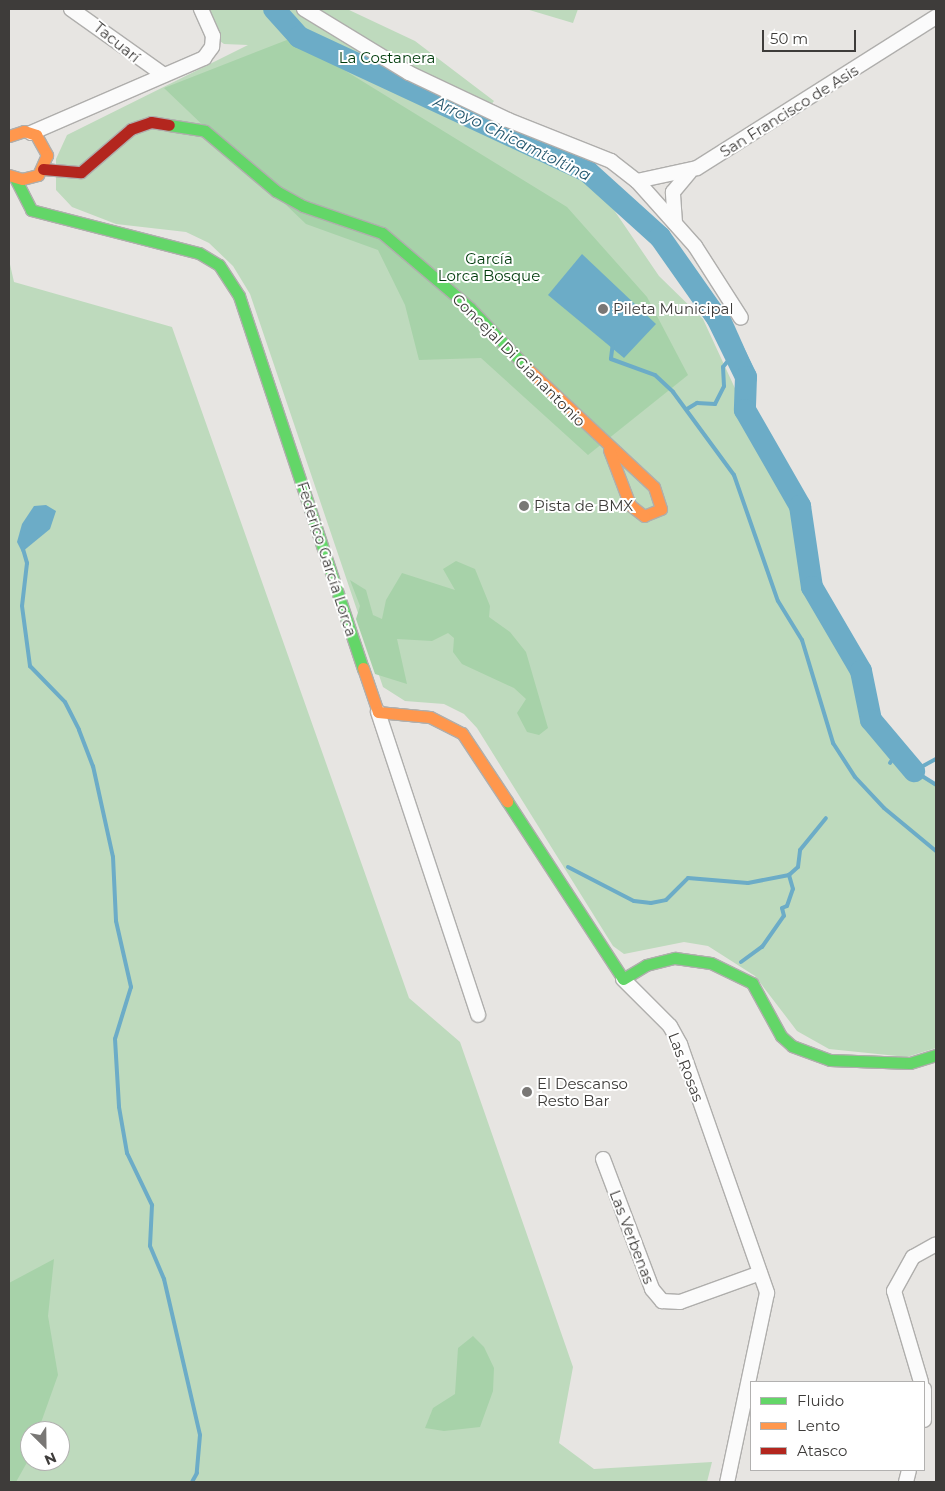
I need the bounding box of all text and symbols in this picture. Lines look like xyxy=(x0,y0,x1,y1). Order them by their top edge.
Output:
street label: Tacuarí xyxy=(90,18,144,66)
scale bar xyxy=(765,20,859,52)
text: 50 m xyxy=(770,29,808,48)
park label: La Costanera xyxy=(339,49,435,67)
street label: San Francisco de Asis xyxy=(717,61,861,161)
water label: Arroyo Chicamtoltina xyxy=(430,93,594,185)
park label: García Lorca Bosque xyxy=(438,249,540,284)
street label: Concejal Di Gianantonio xyxy=(449,290,589,430)
place label: Pileta Municipal xyxy=(613,300,733,318)
marker: Pileta Municipal xyxy=(597,303,609,315)
street label: Federico García Lorca xyxy=(293,479,361,639)
place label: Pista de BMX xyxy=(534,497,633,515)
marker: Pista de BMX xyxy=(518,500,530,512)
street label: Las Rosas xyxy=(665,1030,707,1104)
place label: El Descanso Resto Bar xyxy=(537,1074,628,1109)
marker: El Descanso Resto Bar xyxy=(521,1086,533,1098)
street label: Las Verbenas xyxy=(606,1188,658,1286)
legend xyxy=(750,1381,925,1471)
text: Fluido xyxy=(797,1391,844,1410)
text: Lento xyxy=(797,1416,840,1435)
north arrow xyxy=(20,1421,70,1471)
text: Atasco xyxy=(797,1441,847,1460)
text: N xyxy=(42,1448,59,1469)

